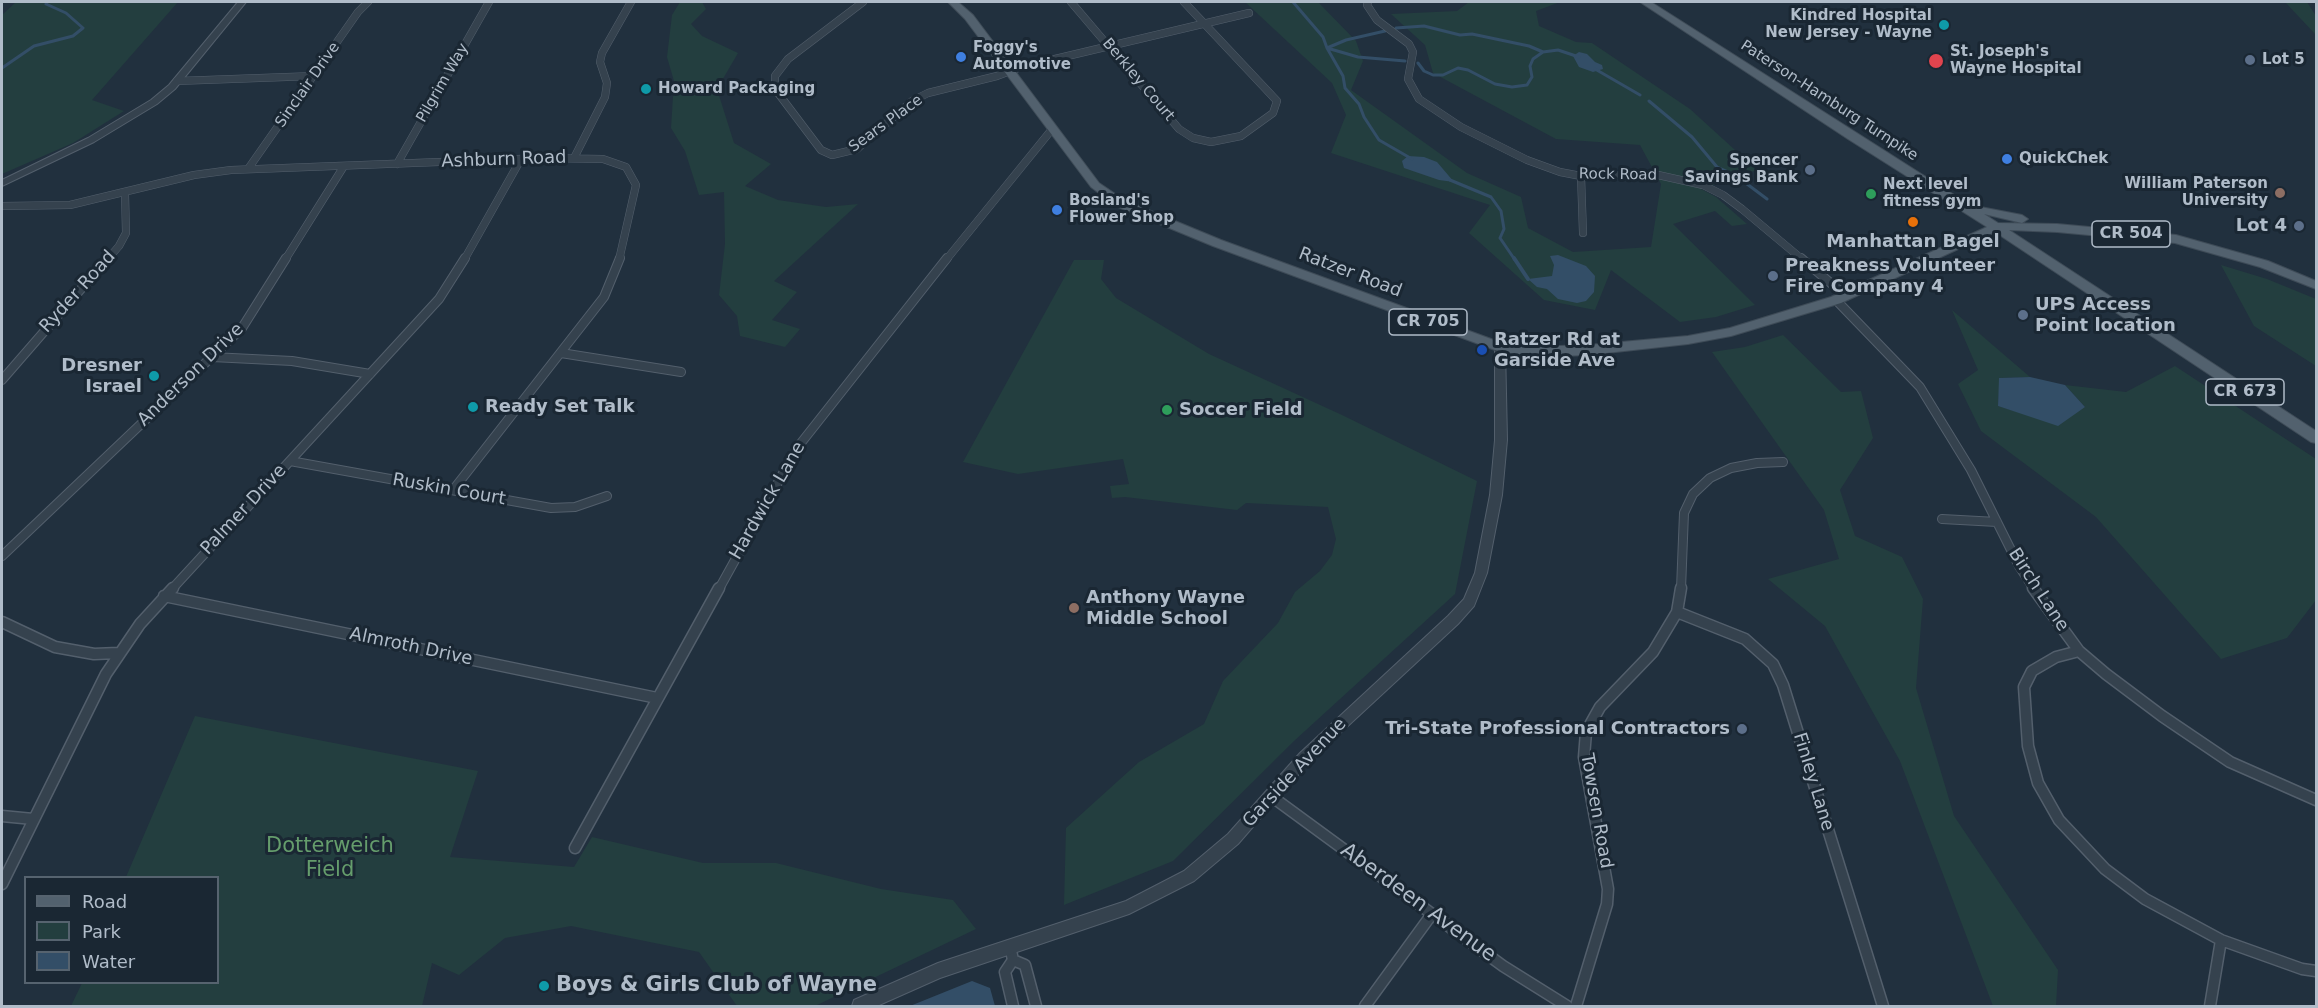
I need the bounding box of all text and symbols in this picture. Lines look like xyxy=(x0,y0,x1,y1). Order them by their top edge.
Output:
place label: Kindred Hospital New Jersey - Wayne xyxy=(1765,7,1932,42)
marker: Kindred Hospital New Jersey - Wayne xyxy=(1937,18,1951,32)
street label: Berkley Court xyxy=(1098,35,1178,125)
street label: Paterson-Hamburg Turnpike xyxy=(1737,37,1921,165)
street label: Sinclair Drive xyxy=(272,39,344,131)
place label: Foggy's Automotive xyxy=(973,39,1071,74)
street label: Pilgrim Way xyxy=(413,40,473,126)
place label: St. Joseph's Wayne Hospital xyxy=(1950,43,2082,78)
marker: Foggy's Automotive xyxy=(954,50,968,64)
place label: Lot 5 xyxy=(2262,51,2305,69)
marker: St. Joseph's Wayne Hospital xyxy=(1927,52,1945,70)
marker: Lot 5 xyxy=(2243,53,2257,67)
place label: Howard Packaging xyxy=(658,80,815,98)
marker: Howard Packaging xyxy=(639,82,653,96)
street label: Sears Place xyxy=(846,91,926,157)
street label: Ashburn Road xyxy=(441,147,567,173)
place label: QuickChek xyxy=(2019,150,2108,168)
place label: Spencer Savings Bank xyxy=(1684,152,1798,187)
marker: QuickChek xyxy=(2000,152,2014,166)
marker: Spencer Savings Bank xyxy=(1803,163,1817,177)
street label: Rock Road xyxy=(1579,165,1657,185)
place label: William Paterson University xyxy=(2125,175,2268,210)
place label: Next level fitness gym xyxy=(1883,176,1981,211)
marker: William Paterson University xyxy=(2273,186,2287,200)
marker: Next level fitness gym xyxy=(1864,187,1878,201)
place label: Bosland's Flower Shop xyxy=(1069,192,1174,227)
marker: Bosland's Flower Shop xyxy=(1050,203,1064,217)
marker: Manhattan Bagel xyxy=(1906,215,1920,229)
place label: Lot 4 xyxy=(2236,215,2287,237)
marker: Lot 4 xyxy=(2292,219,2306,233)
road number: CR 504 xyxy=(2092,221,2170,247)
place label: Manhattan Bagel xyxy=(1826,231,2000,253)
street label: Ratzer Road xyxy=(1295,243,1405,303)
street label: Ryder Road xyxy=(36,247,120,337)
place label: Preakness Volunteer Fire Company 4 xyxy=(1785,255,1995,298)
marker: Preakness Volunteer Fire Company 4 xyxy=(1766,269,1780,283)
place label: UPS Access Point location xyxy=(2035,294,2176,336)
marker: UPS Access Point location xyxy=(2016,308,2030,322)
road number: CR 705 xyxy=(1389,309,1467,335)
street label: Anderson Drive xyxy=(133,319,249,431)
place label: Ratzer Rd at Garside Ave xyxy=(1494,329,1620,372)
marker: Ratzer Rd at Garside Ave xyxy=(1475,343,1489,357)
place label: Dresner Israel xyxy=(61,355,142,398)
marker: Dresner Israel xyxy=(147,369,161,383)
road number: CR 673 xyxy=(2206,379,2284,405)
place label: Ready Set Talk xyxy=(485,396,634,418)
place label: Soccer Field xyxy=(1179,399,1303,421)
marker: Ready Set Talk xyxy=(466,400,480,414)
marker: Soccer Field xyxy=(1160,403,1174,417)
street label: Hardwick Lane xyxy=(726,438,810,564)
street label: Palmer Drive xyxy=(197,460,291,560)
street label: Ruskin Court xyxy=(391,469,507,511)
street label: Birch Lane xyxy=(2003,544,2073,636)
place label: Anthony Wayne Middle School xyxy=(1086,587,1245,630)
marker: Anthony Wayne Middle School xyxy=(1067,601,1081,615)
street label: Almroth Drive xyxy=(348,623,474,671)
street label: Garside Avenue xyxy=(1239,714,1351,832)
place label: Tri-State Professional Contractors xyxy=(1385,718,1730,740)
marker: Tri-State Professional Contractors xyxy=(1735,722,1749,736)
street label: Finley Lane xyxy=(1788,730,1838,834)
street label: Towsen Road xyxy=(1575,752,1617,870)
park label: Dotterweich Field xyxy=(266,834,394,884)
street label: Aberdeen Avenue xyxy=(1335,838,1501,968)
legend xyxy=(24,876,219,984)
text: Road xyxy=(82,891,127,912)
text: Park xyxy=(82,921,121,942)
text: Water xyxy=(82,951,135,972)
place label: Boys & Girls Club of Wayne xyxy=(556,973,877,999)
marker: Boys & Girls Club of Wayne xyxy=(537,979,551,993)

